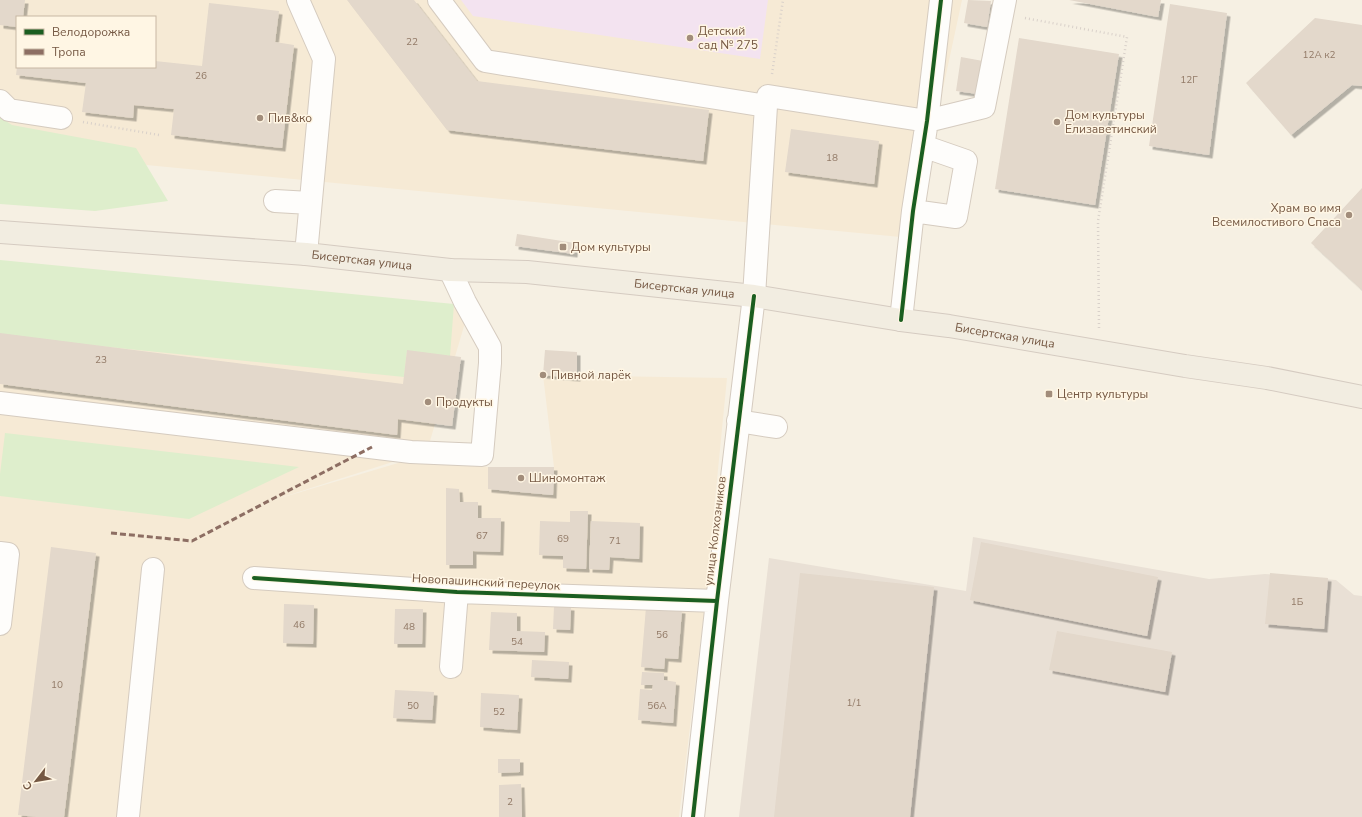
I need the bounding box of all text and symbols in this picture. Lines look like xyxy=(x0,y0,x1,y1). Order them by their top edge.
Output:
legend xyxy=(16,16,156,68)
place label: Детский сад № 275 xyxy=(698,23,758,53)
text: Велодорожка xyxy=(52,24,130,40)
marker: Детский сад № 275 xyxy=(685,33,695,43)
house number: 22 xyxy=(406,35,418,49)
text: Тропа xyxy=(52,44,86,60)
house number: 12А к2 xyxy=(1302,48,1336,62)
house number: 26 xyxy=(195,69,207,83)
house number: 12Г xyxy=(1180,73,1198,87)
place label: Дом культуры Елизаветинский xyxy=(1065,107,1157,137)
place label: Пив&ко xyxy=(268,110,312,126)
marker: Пив&ко xyxy=(255,113,265,123)
marker: Дом культуры Елизаветинский xyxy=(1052,117,1062,127)
house number: 18 xyxy=(826,151,838,165)
place label: Храм во имя Всемилостивого Спаса xyxy=(1212,200,1341,230)
marker: Храм во имя Всемилостивого Спаса xyxy=(1344,210,1354,220)
place label: Дом культуры xyxy=(571,239,651,255)
marker: Дом культуры xyxy=(558,242,568,252)
street label: Бисертская улица xyxy=(311,247,413,274)
street label: Бисертская улица xyxy=(633,275,736,302)
street label: Бисертская улица xyxy=(954,319,1056,352)
house number: 23 xyxy=(95,353,107,367)
place label: Пивной ларёк xyxy=(551,367,632,383)
marker: Пивной ларёк xyxy=(538,370,548,380)
place label: Центр культуры xyxy=(1057,386,1148,402)
marker: Центр культуры xyxy=(1044,389,1054,399)
place label: Продукты xyxy=(436,394,493,410)
marker: Продукты xyxy=(423,397,433,407)
place label: Шиномонтаж xyxy=(529,470,606,486)
marker: Шиномонтаж xyxy=(516,473,526,483)
street label: улица Колхозников xyxy=(700,475,730,587)
house number: 67 xyxy=(476,529,488,543)
house number: 69 xyxy=(557,532,569,546)
house number: 71 xyxy=(609,534,621,548)
street label: Новопашинский переулок xyxy=(411,570,561,594)
house number: 1Б xyxy=(1291,595,1304,609)
house number: 46 xyxy=(293,618,305,632)
house number: 48 xyxy=(403,620,415,634)
house number: 56 xyxy=(656,628,668,642)
house number: 54 xyxy=(511,635,523,649)
house number: 10 xyxy=(51,678,63,692)
house number: 1/1 xyxy=(847,696,861,710)
house number: 50 xyxy=(407,699,419,713)
house number: 56А xyxy=(647,699,667,713)
house number: 52 xyxy=(493,705,505,719)
north arrow xyxy=(16,761,56,801)
text: С xyxy=(19,778,36,793)
house number: 2 xyxy=(507,795,513,809)

